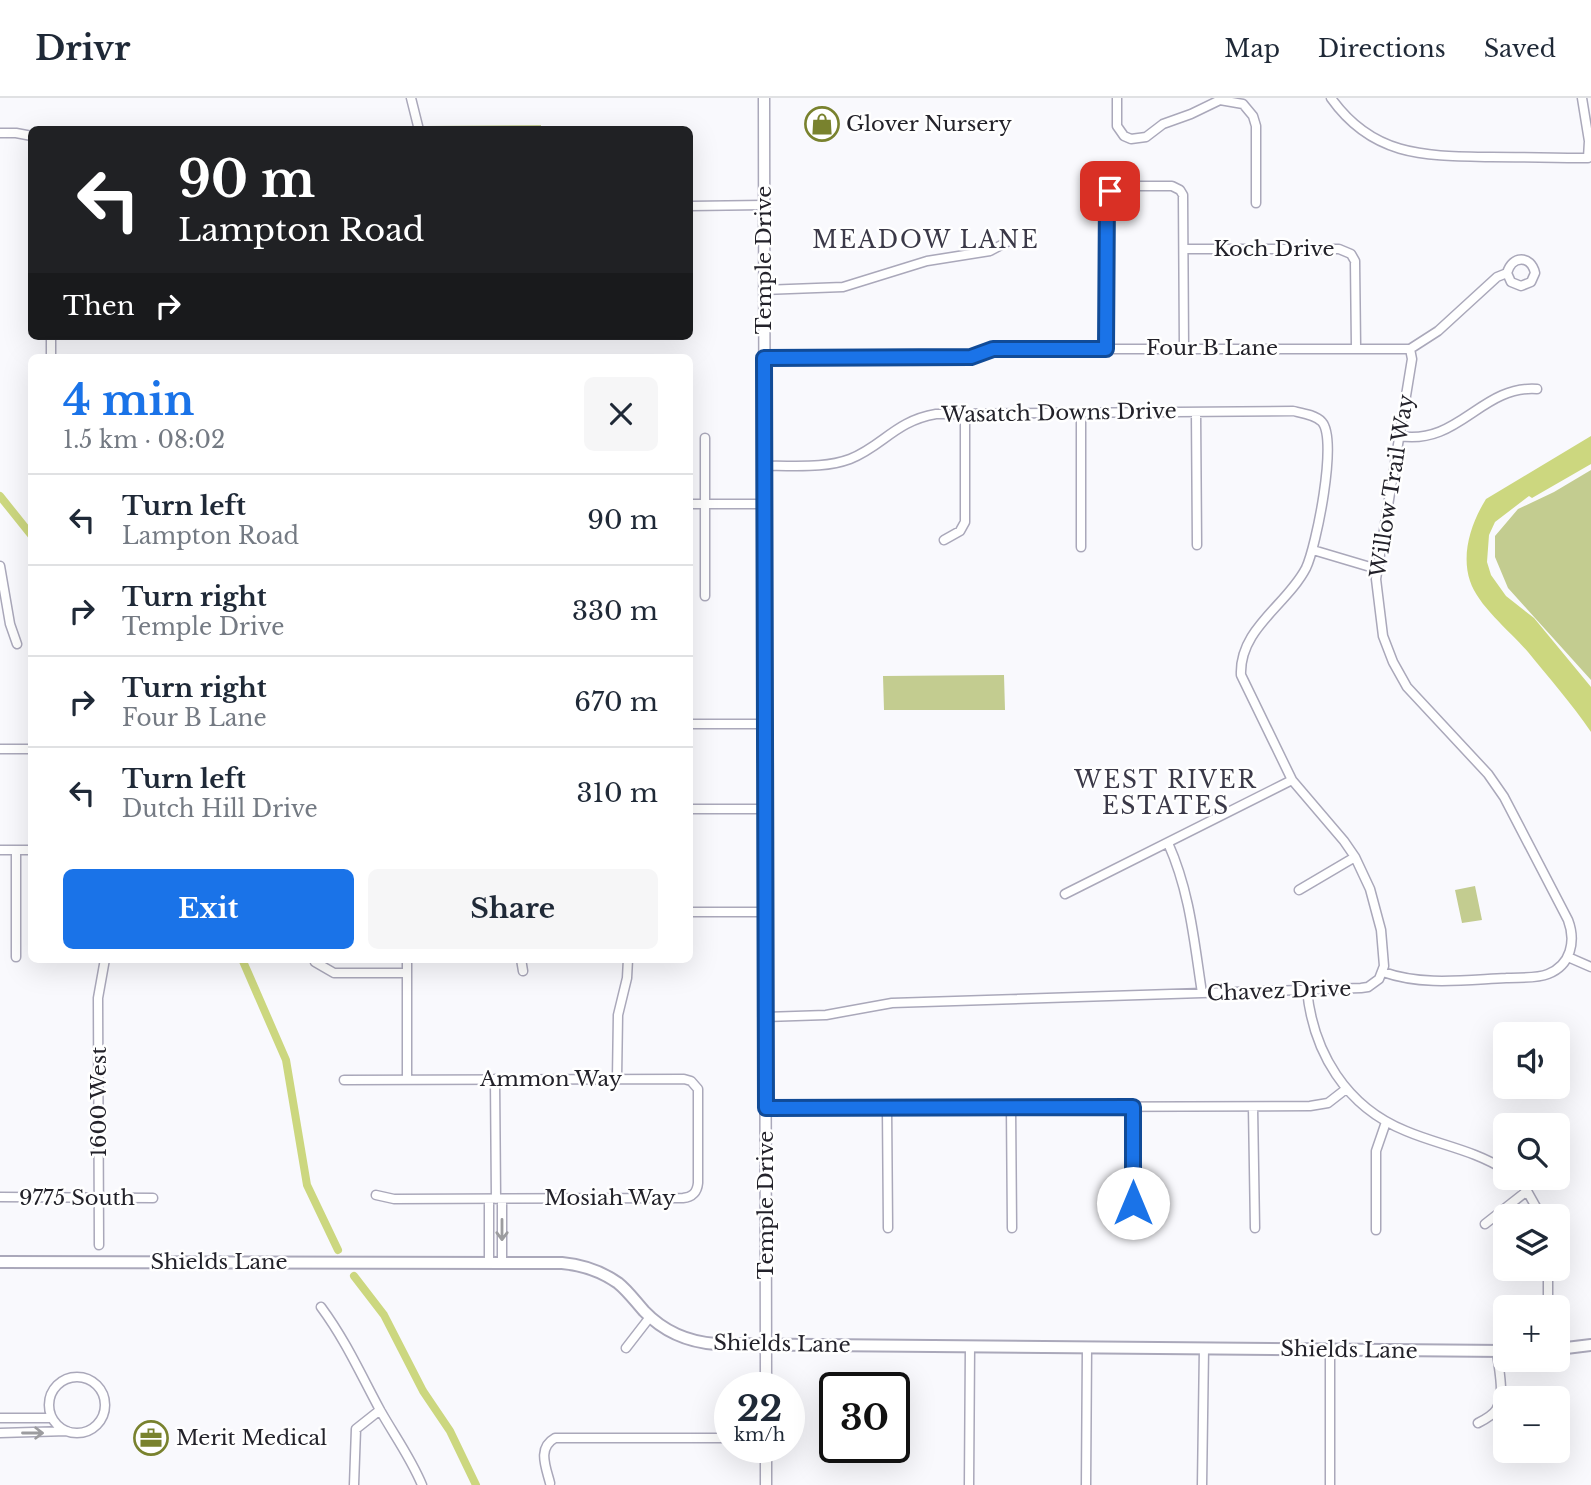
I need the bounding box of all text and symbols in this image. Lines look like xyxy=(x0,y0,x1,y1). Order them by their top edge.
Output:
text: Drivr xyxy=(35,28,130,69)
text: Map xyxy=(1224,34,1280,63)
text: Directions xyxy=(1318,34,1446,63)
text: Saved xyxy=(1484,34,1556,63)
shop icon: Glover Nursery xyxy=(803,105,841,143)
place label: Glover Nursery xyxy=(846,111,1012,137)
text: 90 m xyxy=(178,149,315,210)
icon: left xyxy=(63,154,154,245)
pin xyxy=(1080,161,1140,221)
icon: arrive xyxy=(1091,172,1129,210)
street label: Temple Drive xyxy=(751,186,777,334)
text: Lampton Road xyxy=(178,210,424,250)
district label: MEADOW LANE xyxy=(812,226,1040,254)
street label: Koch Drive xyxy=(1213,236,1335,262)
icon: right xyxy=(149,287,187,325)
text: Then xyxy=(63,290,135,322)
street label: Four B Lane xyxy=(1146,335,1278,361)
text: 4 min xyxy=(63,374,194,426)
button: close xyxy=(584,377,658,451)
street label: Willow Trail Way xyxy=(1365,392,1419,580)
street label: Wasatch Downs Drive xyxy=(940,398,1177,428)
text: 1.5 km · 08:02 xyxy=(63,426,225,454)
text: Turn left xyxy=(122,490,246,522)
icon: left xyxy=(63,501,101,539)
text: 90 m xyxy=(587,504,658,536)
text: Lampton Road xyxy=(122,522,299,550)
text: Turn right xyxy=(122,581,267,613)
icon: right xyxy=(63,592,101,630)
text: 330 m xyxy=(572,595,658,627)
text: Temple Drive xyxy=(122,613,284,641)
text: Turn right xyxy=(122,672,267,704)
icon: right xyxy=(63,683,101,721)
text: 670 m xyxy=(574,686,658,718)
text: Four B Lane xyxy=(122,704,267,732)
text: Turn left xyxy=(122,763,246,795)
district label: WEST RIVER ESTATES xyxy=(1073,766,1258,820)
icon: left xyxy=(63,774,101,812)
text: 310 m xyxy=(576,777,658,809)
text: Dutch Hill Drive xyxy=(122,795,318,823)
button: Exit xyxy=(63,869,354,949)
button: Share xyxy=(368,869,658,949)
street label: Chavez Drive xyxy=(1206,975,1352,1007)
map controls xyxy=(1493,1022,1570,1463)
button: sound xyxy=(1493,1022,1570,1099)
street label: 1600 West xyxy=(86,1047,112,1157)
street label: Ammon Way xyxy=(479,1066,623,1092)
button: search xyxy=(1493,1113,1570,1190)
street label: Temple Drive xyxy=(753,1131,779,1279)
position arrow xyxy=(1096,1166,1170,1240)
street label: 9775 South xyxy=(19,1185,135,1211)
street label: Mosiah Way xyxy=(544,1185,676,1211)
button: layers xyxy=(1493,1204,1570,1281)
one-way arrow xyxy=(495,1219,509,1242)
street label: Shields Lane xyxy=(150,1249,288,1275)
button: + xyxy=(1493,1295,1570,1372)
street label: Shields Lane xyxy=(713,1330,851,1358)
street label: Shields Lane xyxy=(1280,1336,1418,1364)
speed limit sign: 30 xyxy=(819,1372,910,1463)
button: − xyxy=(1493,1386,1570,1463)
text: 22 xyxy=(737,1387,782,1430)
office icon: Merit Medical xyxy=(132,1419,170,1457)
text: km/h xyxy=(734,1424,785,1446)
place label: Merit Medical xyxy=(176,1425,327,1451)
one-way arrow xyxy=(22,1426,45,1440)

